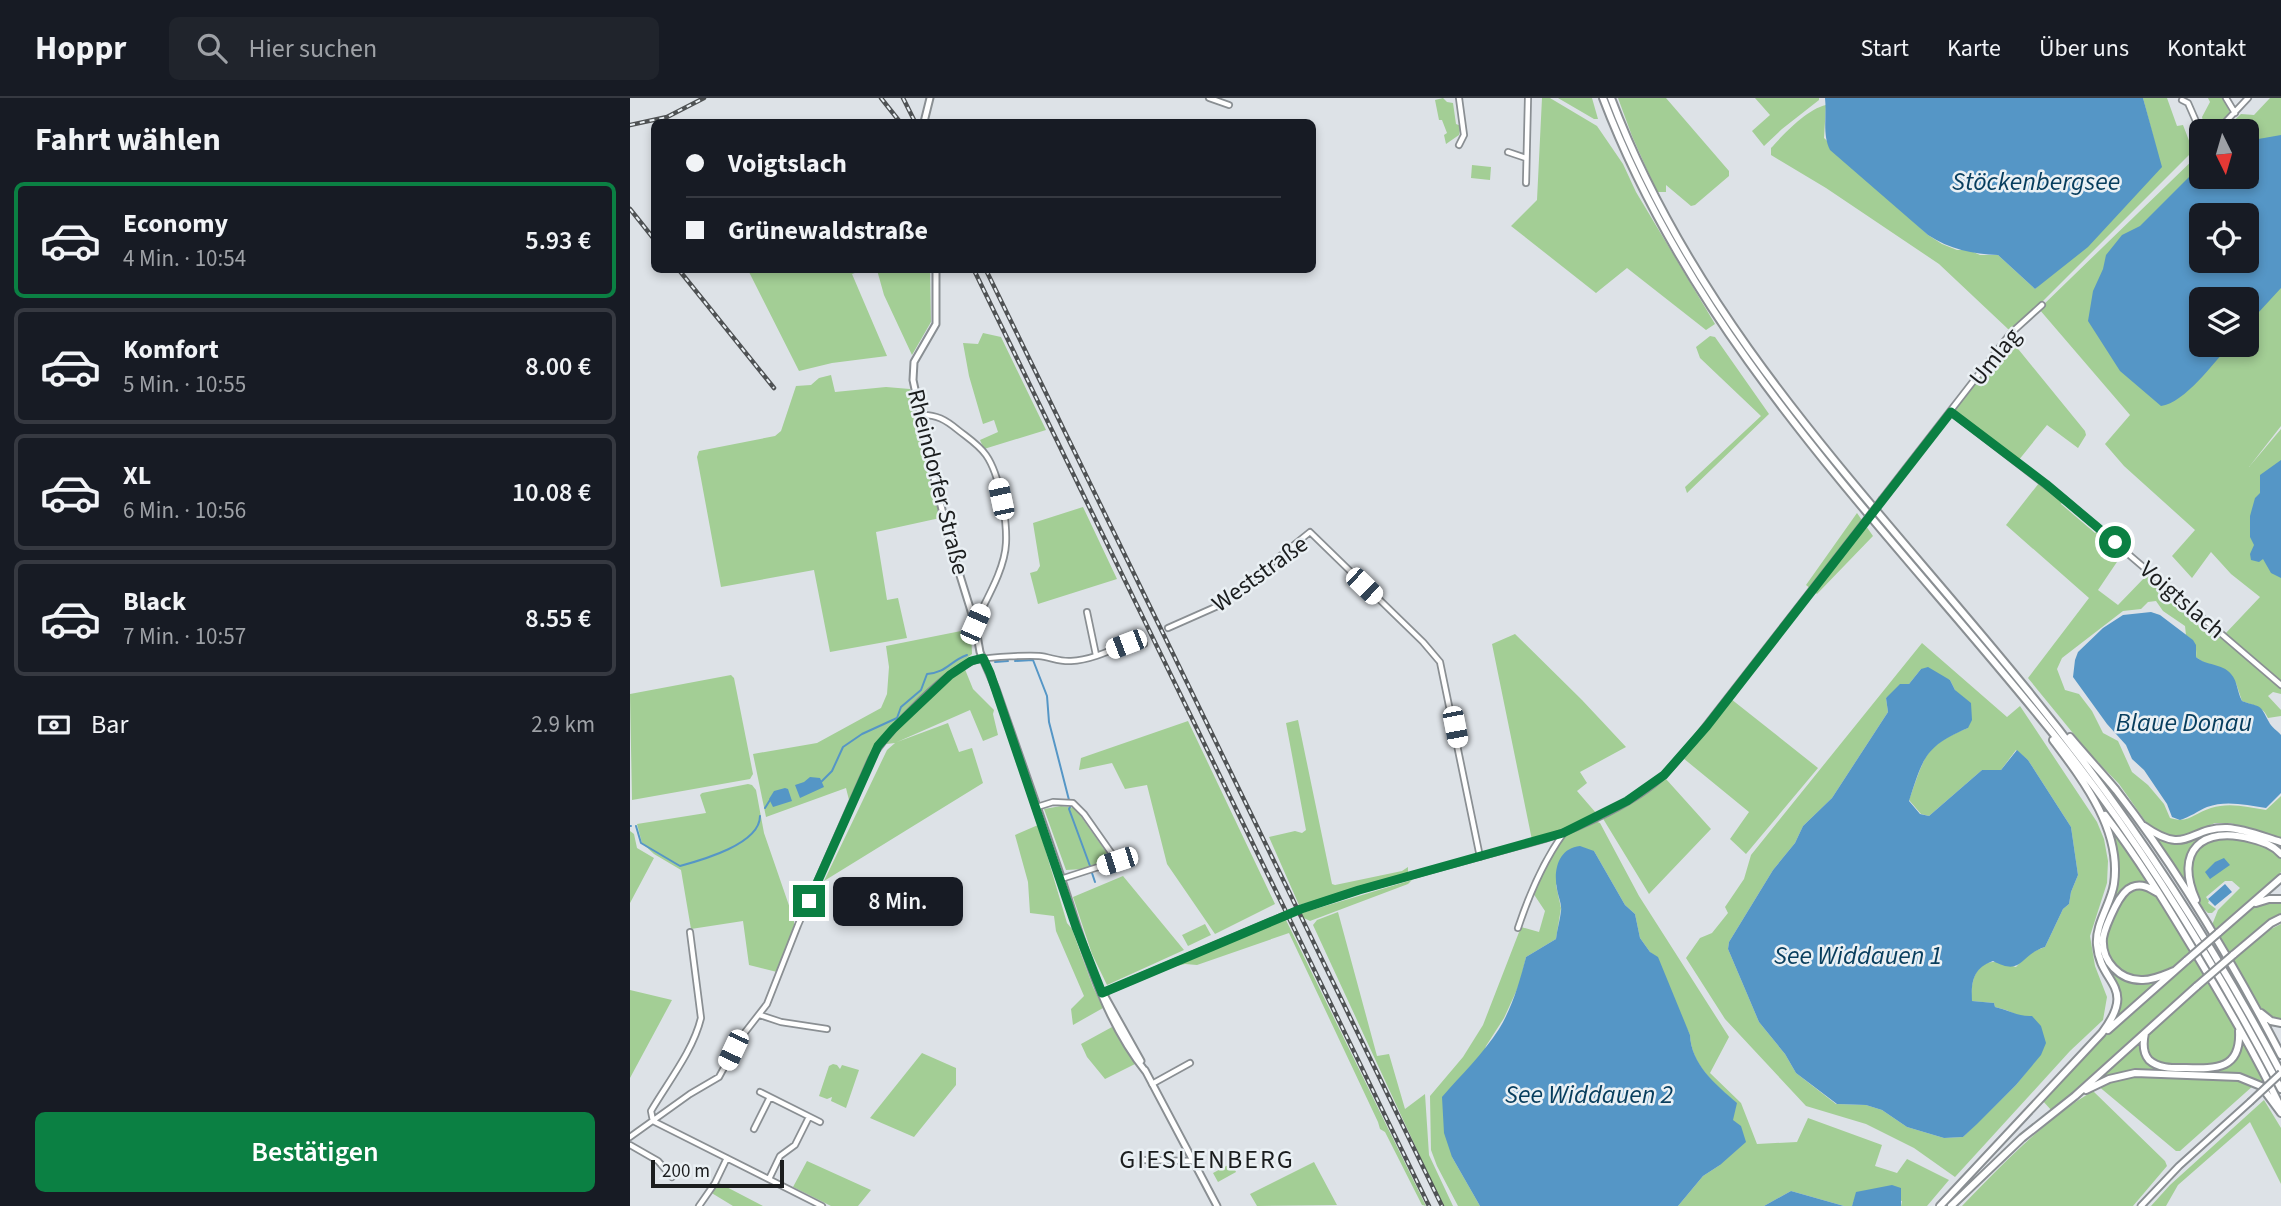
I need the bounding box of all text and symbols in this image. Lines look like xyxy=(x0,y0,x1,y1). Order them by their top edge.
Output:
search box xyxy=(169,17,659,80)
text: Hoppr xyxy=(35,25,127,72)
icon: search xyxy=(193,29,231,67)
text: Hier suchen xyxy=(249,30,377,67)
text: Start xyxy=(1861,31,1909,66)
text: Karte xyxy=(1947,31,2001,66)
text: Über uns xyxy=(2039,31,2129,66)
text: Kontakt xyxy=(2167,31,2246,66)
text: Fahrt wählen xyxy=(35,117,221,163)
north arrow xyxy=(2189,119,2259,189)
map controls xyxy=(2189,119,2259,357)
text: Voigtslach xyxy=(728,145,847,182)
water label: Stöckenbergsee xyxy=(1952,163,2120,200)
button: locate xyxy=(2189,203,2259,273)
text: Economy xyxy=(123,205,228,242)
icon: car xyxy=(39,209,102,272)
text: Grünewaldstraße xyxy=(728,212,928,249)
text: 5.93 € xyxy=(525,222,591,259)
text: 4 Min. · 10:54 xyxy=(123,242,246,275)
button: layers xyxy=(2189,287,2259,357)
street label: Umlag xyxy=(1961,320,2029,394)
text: Komfort xyxy=(123,331,219,368)
icon: car xyxy=(39,335,102,398)
text: 8.00 € xyxy=(525,348,591,385)
text: 5 Min. · 10:55 xyxy=(123,368,246,401)
street label: Rheindorfer Straße xyxy=(898,386,978,578)
text: XL xyxy=(123,457,151,494)
icon: car xyxy=(39,461,102,524)
text: 10.08 € xyxy=(512,474,591,511)
car xyxy=(987,476,1016,522)
text: 6 Min. · 10:56 xyxy=(123,494,246,527)
route start xyxy=(2099,526,2131,558)
street label: Weststraße xyxy=(1205,527,1315,621)
street label: Voigtslach xyxy=(2132,553,2232,647)
car xyxy=(1342,564,1387,608)
text: Black xyxy=(123,583,186,620)
icon: car xyxy=(39,587,102,650)
text: 8.55 € xyxy=(525,600,591,637)
car xyxy=(957,601,994,647)
text: 7 Min. · 10:57 xyxy=(123,620,246,653)
car xyxy=(1103,627,1150,661)
car xyxy=(1441,704,1470,750)
water label: Blaue Donau xyxy=(2116,704,2252,741)
icon: cash xyxy=(35,706,73,744)
text: Bar xyxy=(91,706,128,743)
text: 2.9 km xyxy=(531,708,595,741)
car xyxy=(1094,845,1141,877)
callout: 8 Min. xyxy=(834,876,963,926)
route end xyxy=(793,885,825,917)
text: 8 Min. xyxy=(869,885,927,918)
water label: See Widdauen 1 xyxy=(1774,937,1942,974)
car xyxy=(715,1027,752,1073)
water label: See Widdauen 2 xyxy=(1505,1076,1673,1113)
button: Bestätigen xyxy=(35,1112,595,1192)
district label: GIESLENBERG xyxy=(1119,1141,1295,1178)
scale bar xyxy=(651,1157,784,1189)
text: 200 m xyxy=(662,1158,710,1185)

